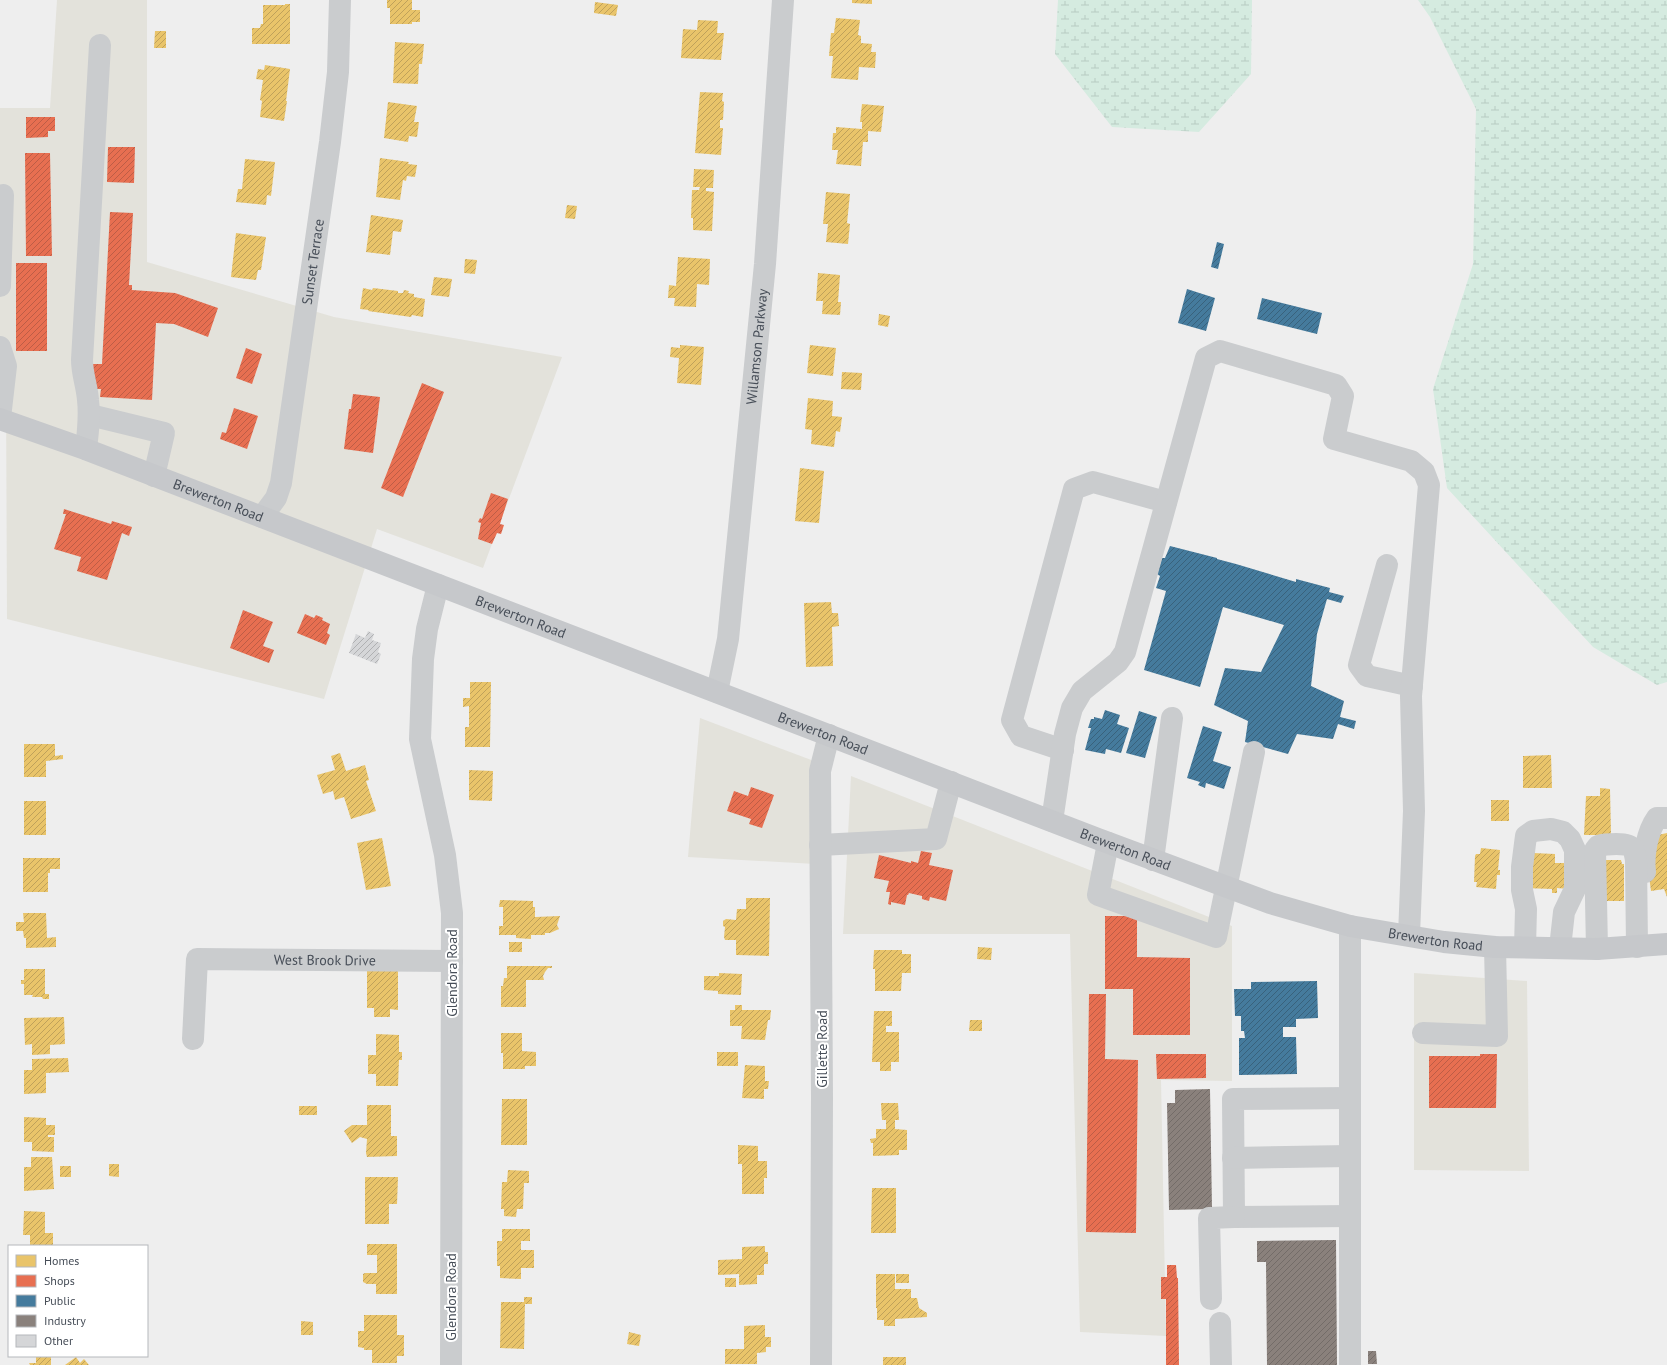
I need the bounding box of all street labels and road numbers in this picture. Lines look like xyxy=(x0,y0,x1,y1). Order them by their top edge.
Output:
street label: Sunset Terrace xyxy=(298,218,328,306)
street label: Willamson Parkway xyxy=(742,287,772,405)
street label: Brewerton Road xyxy=(170,475,266,526)
street label: Brewerton Road xyxy=(473,591,569,642)
street label: Brewerton Road xyxy=(775,708,871,759)
street label: Brewerton Road xyxy=(1078,824,1173,874)
street label: Brewerton Road xyxy=(1387,924,1484,955)
street label: Glendora Road xyxy=(443,929,461,1017)
street label: West Brook Drive xyxy=(274,951,376,969)
street label: Gillette Road xyxy=(813,1010,831,1088)
street label: Glendora Road xyxy=(442,1253,460,1341)

